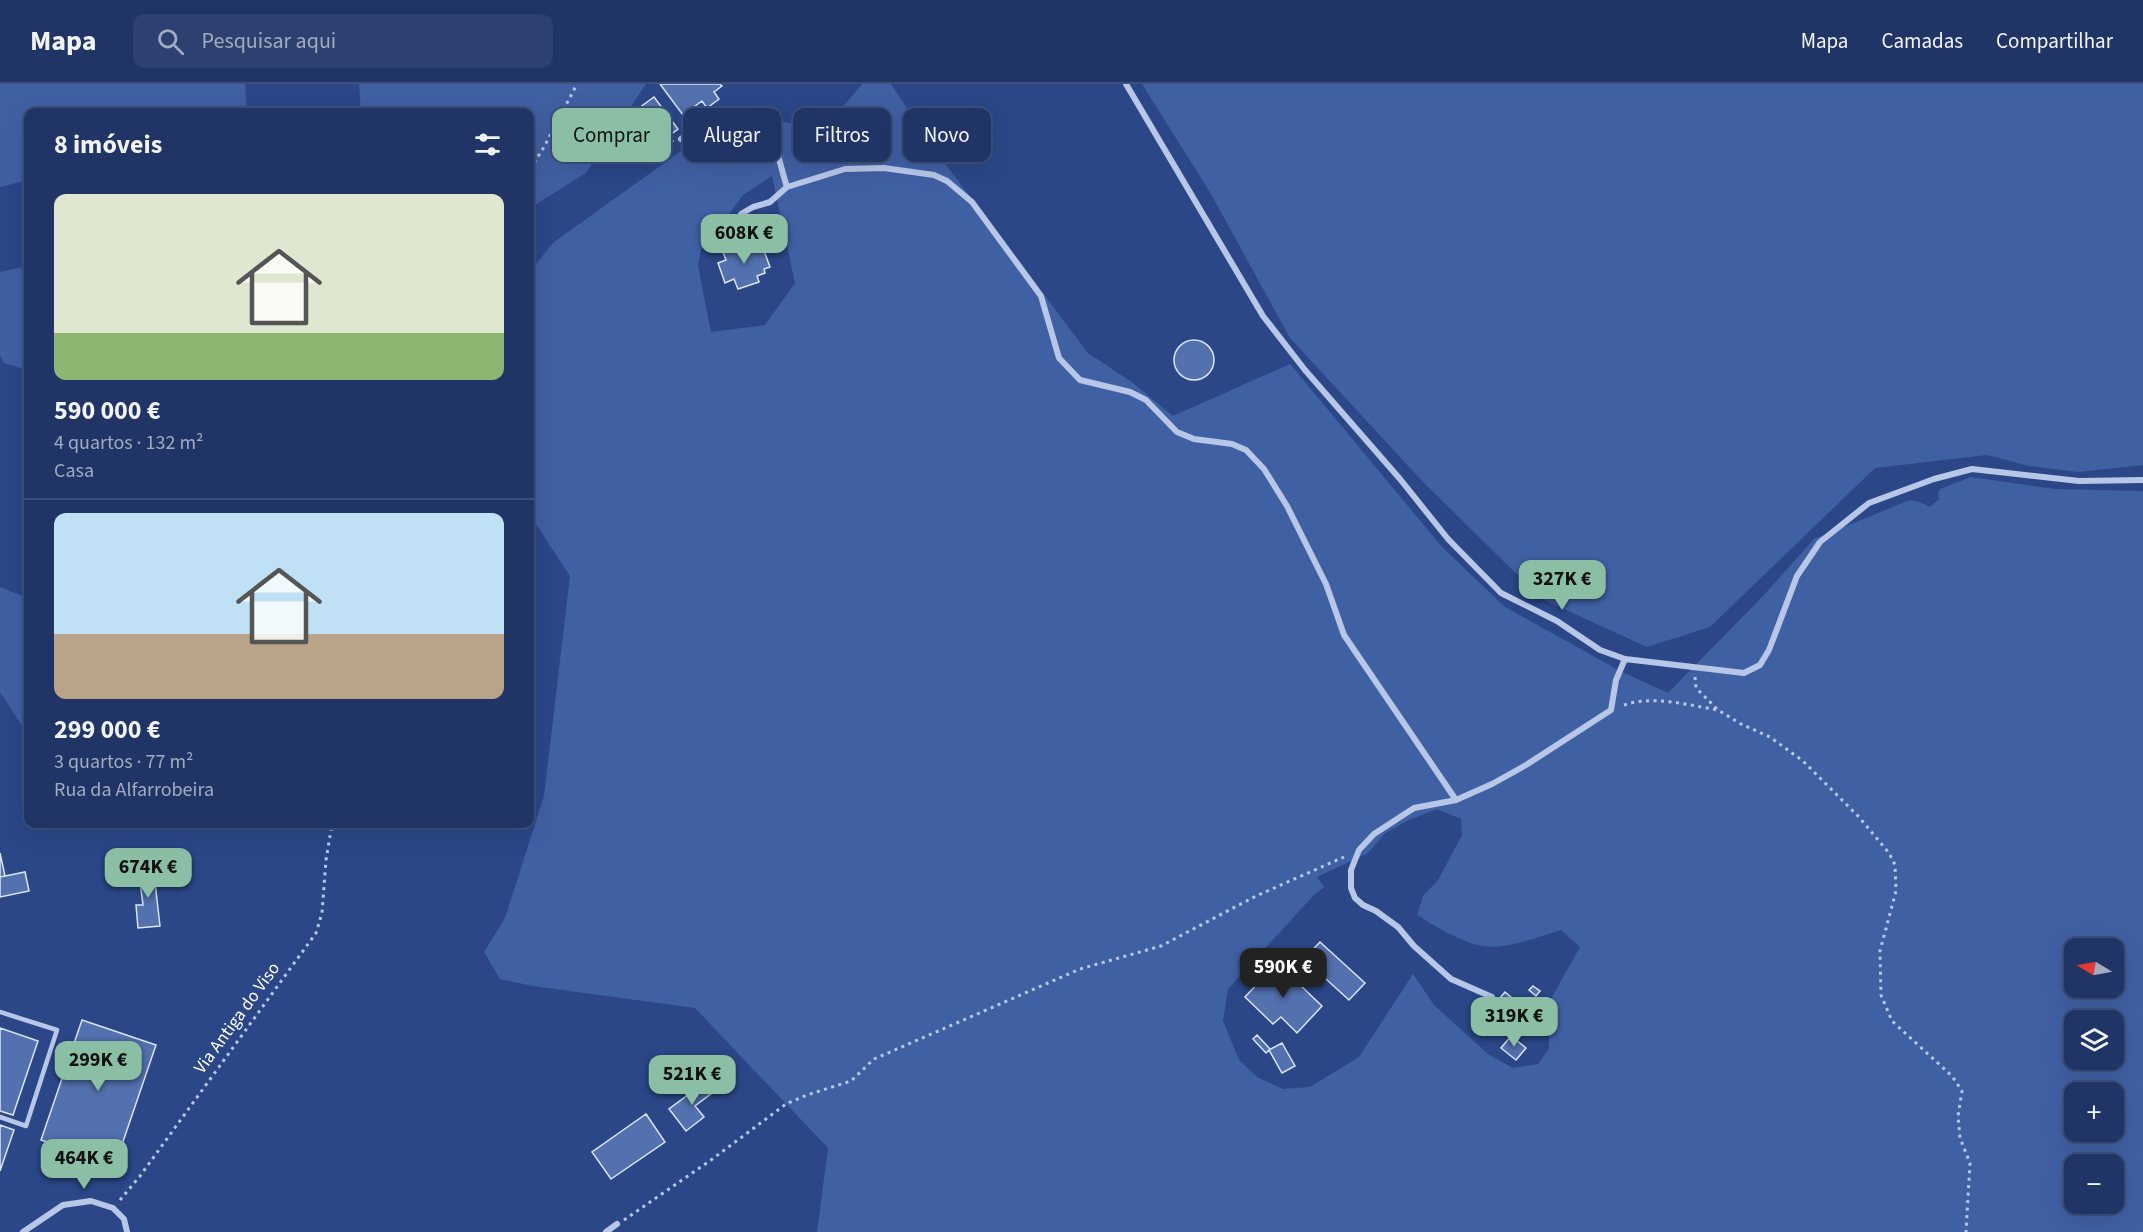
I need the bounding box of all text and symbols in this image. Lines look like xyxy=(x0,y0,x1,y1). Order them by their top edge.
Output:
search box xyxy=(133,14,553,68)
text: Mapa xyxy=(30,21,97,61)
icon: search xyxy=(154,25,187,58)
text: Pesquisar aqui xyxy=(202,25,336,57)
text: Mapa xyxy=(1801,26,1848,56)
text: Camadas xyxy=(1881,26,1963,56)
text: Compartilhar xyxy=(1996,26,2113,56)
chip: Comprar xyxy=(552,108,671,162)
chip: Alugar xyxy=(683,108,781,162)
chip: Filtros xyxy=(793,108,891,162)
chip: Novo xyxy=(903,108,991,162)
text: 8 imóveis xyxy=(54,126,162,163)
icon: filters xyxy=(471,128,504,161)
pin: 608K € xyxy=(695,214,793,265)
text: 608K € xyxy=(715,219,773,247)
icon: home xyxy=(225,233,333,341)
text: 590 000 € xyxy=(54,392,161,429)
text: 4 quartos · 132 m² xyxy=(54,429,203,457)
text: Casa xyxy=(54,457,94,485)
icon: home xyxy=(225,552,333,660)
pin: 327K € xyxy=(1513,560,1611,611)
text: 327K € xyxy=(1533,565,1591,593)
text: 299 000 € xyxy=(54,711,161,748)
text: 3 quartos · 77 m² xyxy=(54,748,193,776)
text: Rua da Alfarrobeira xyxy=(54,776,214,804)
pin: 674K € xyxy=(99,848,197,899)
text: 674K € xyxy=(119,853,177,881)
north arrow xyxy=(2064,938,2124,998)
map controls xyxy=(2064,938,2124,1214)
pin: 590K € xyxy=(1234,948,1332,999)
text: 590K € xyxy=(1254,953,1312,981)
street label: Via Antiga do Viso xyxy=(188,957,286,1079)
pin: 319K € xyxy=(1465,997,1563,1048)
text: 319K € xyxy=(1485,1002,1543,1030)
button: layers xyxy=(2064,1010,2124,1070)
pin: 299K € xyxy=(49,1041,147,1092)
text: 299K € xyxy=(69,1046,127,1074)
pin: 521K € xyxy=(643,1055,741,1106)
text: 521K € xyxy=(663,1060,721,1088)
button: + xyxy=(2064,1082,2124,1142)
pin: 464K € xyxy=(35,1139,133,1190)
text: 464K € xyxy=(55,1144,113,1172)
button: − xyxy=(2064,1154,2124,1214)

